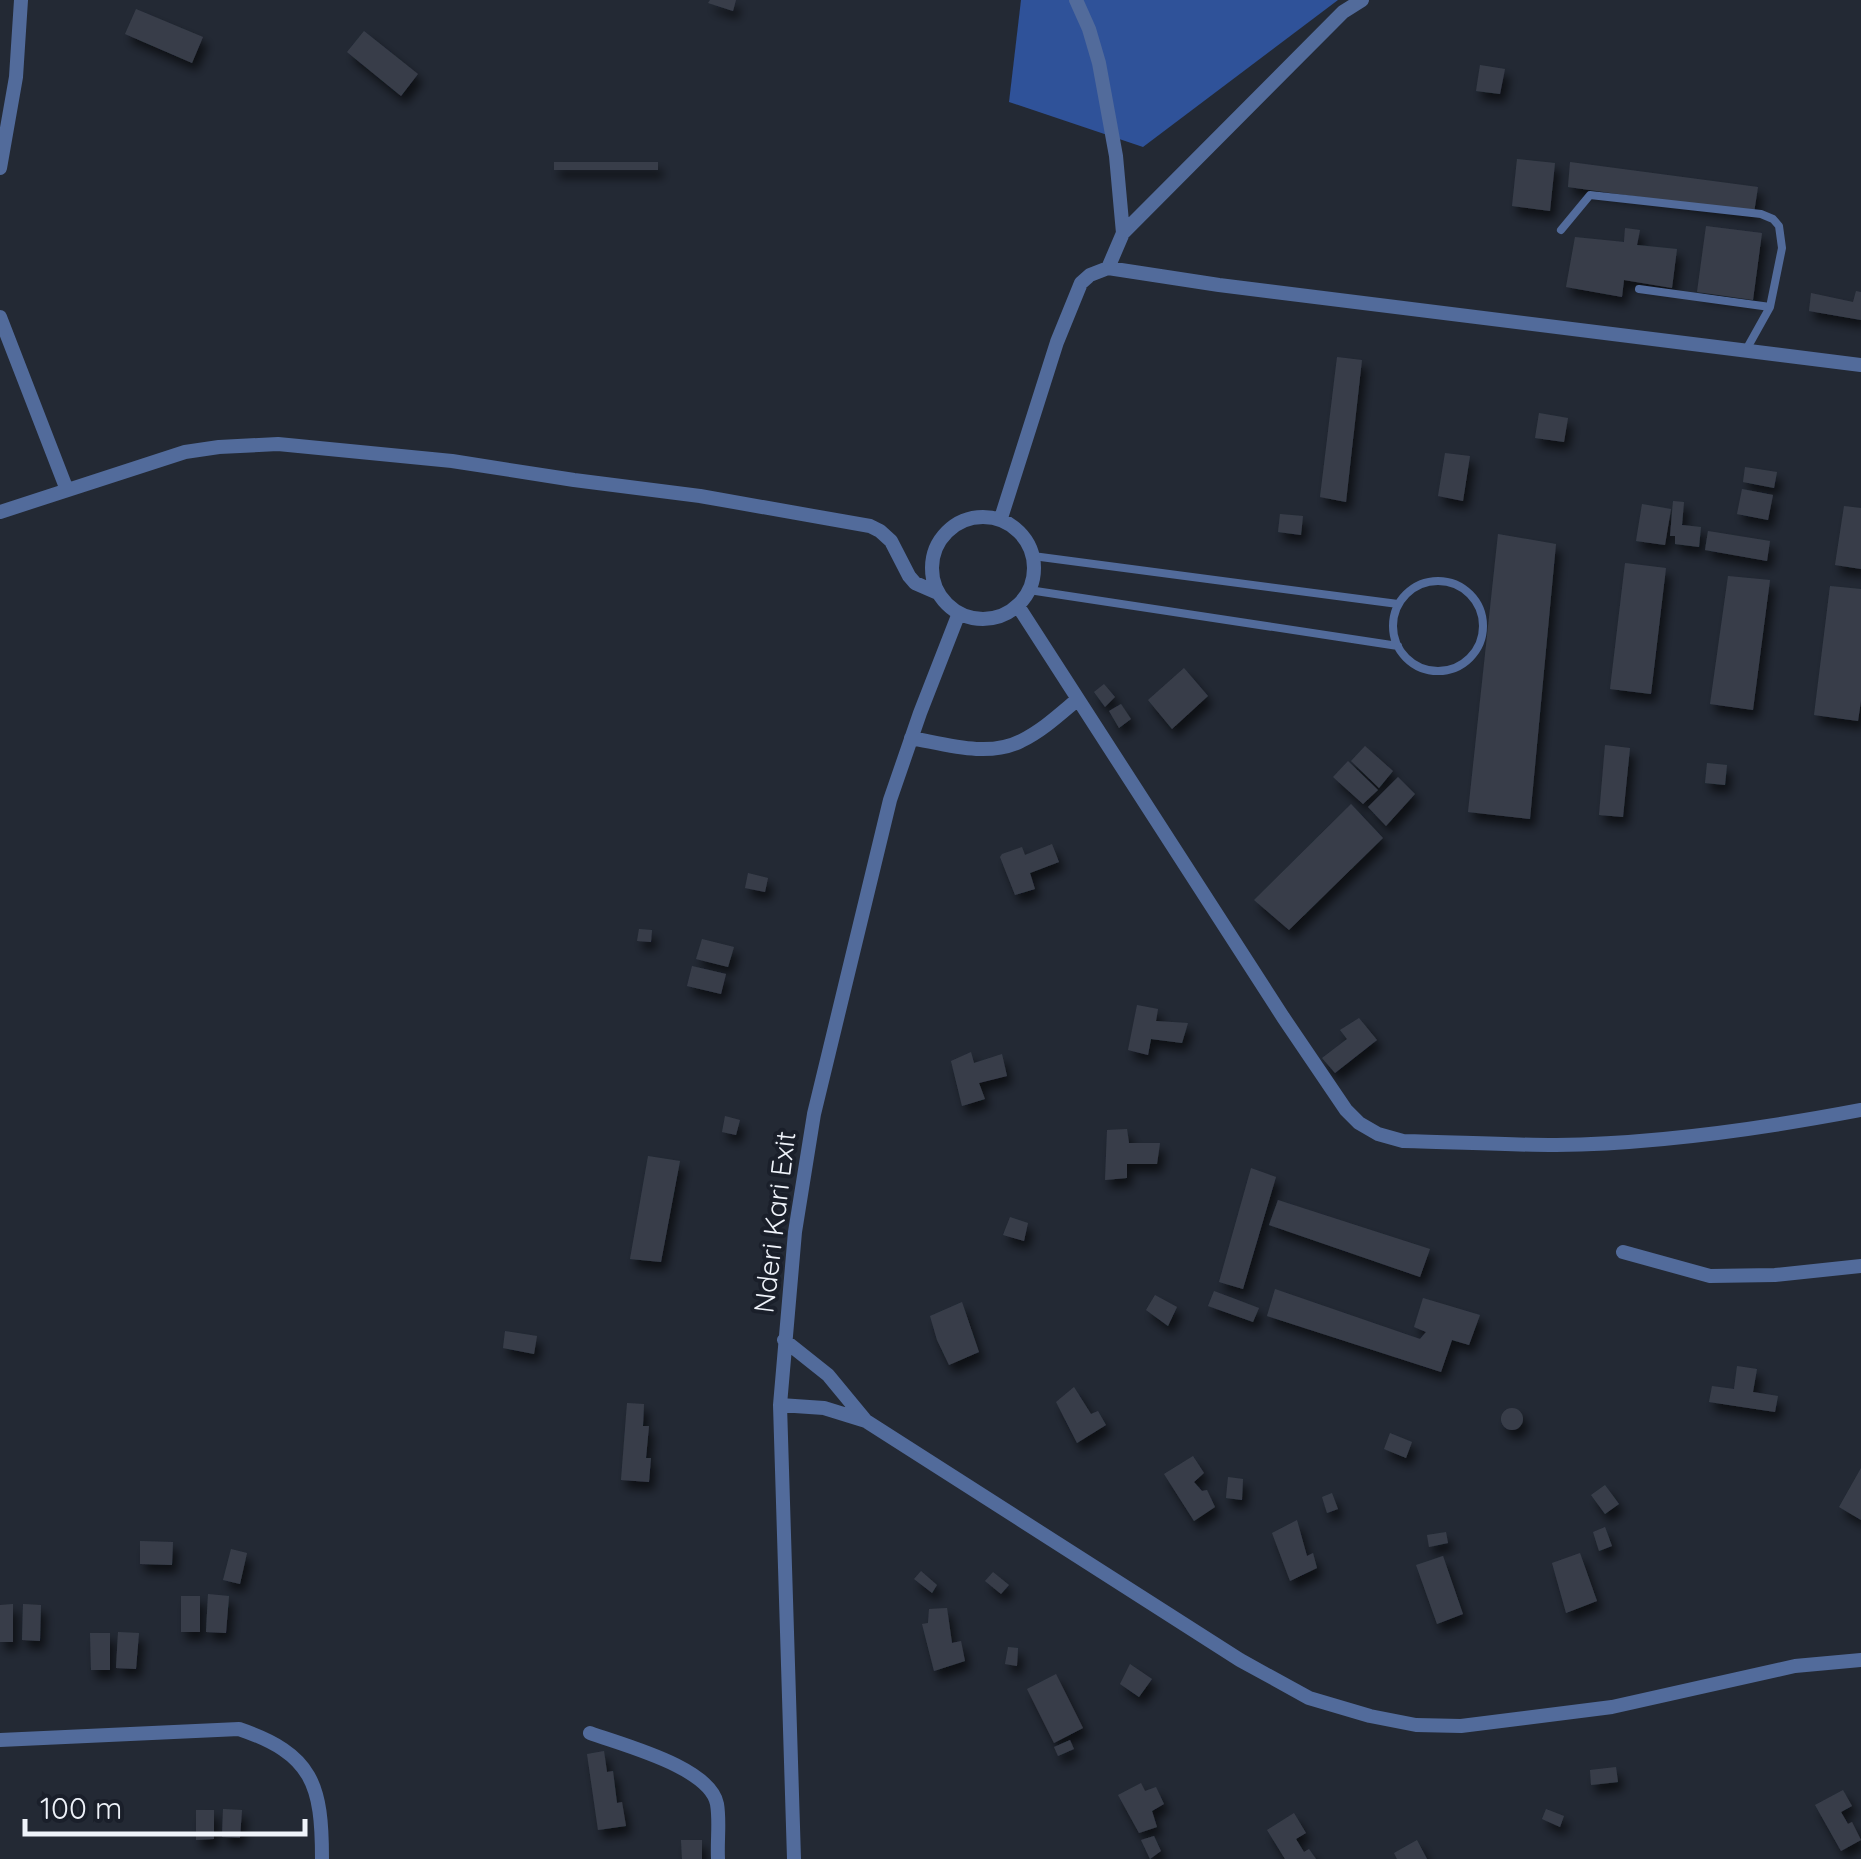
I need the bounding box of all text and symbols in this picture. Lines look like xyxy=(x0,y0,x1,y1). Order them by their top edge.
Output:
street label: Nderi Kari Exit xyxy=(745,1129,803,1315)
scale bar xyxy=(25,1774,305,1836)
text: 100 m xyxy=(40,1789,122,1827)

